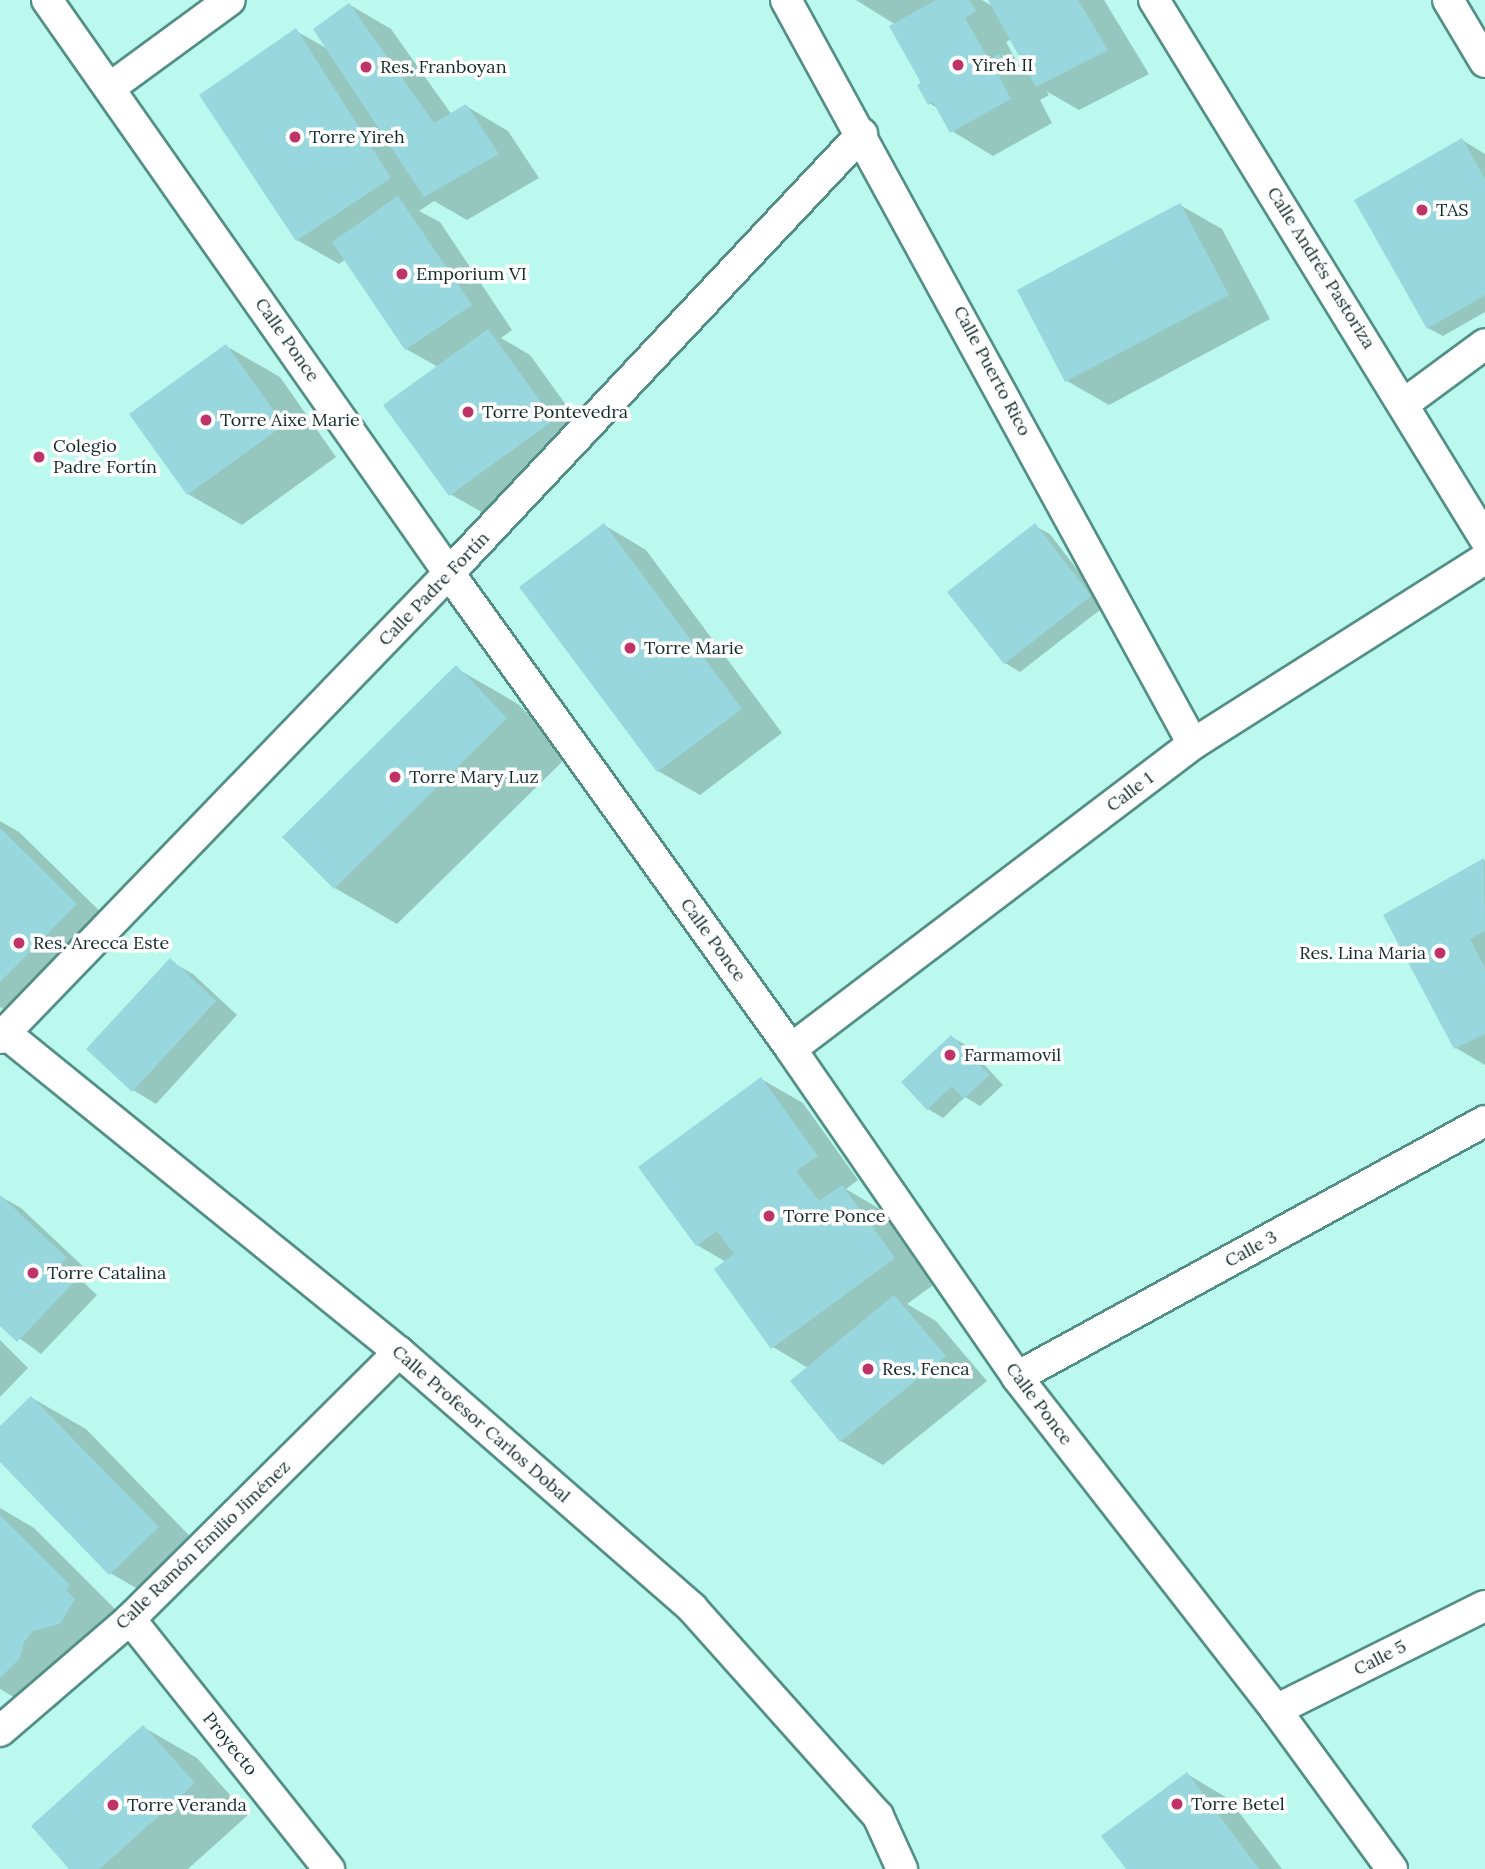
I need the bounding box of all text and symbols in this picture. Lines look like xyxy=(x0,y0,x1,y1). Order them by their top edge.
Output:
place label: Yireh II xyxy=(972,54,1033,76)
place label: Res. Franboyan xyxy=(380,56,507,78)
marker: Yireh II xyxy=(950,57,966,73)
marker: Res. Franboyan xyxy=(358,59,374,75)
place label: Torre Yireh xyxy=(309,126,405,148)
marker: Torre Yireh xyxy=(287,129,303,145)
street label: Calle Andrés Pastoriza xyxy=(1262,183,1380,353)
place label: TAS xyxy=(1436,199,1469,221)
marker: TAS xyxy=(1414,202,1430,218)
place label: Emporium VI xyxy=(416,263,527,285)
marker: Emporium VI xyxy=(394,266,410,282)
street label: Calle Ponce xyxy=(250,294,324,386)
street label: Calle Puerto Rico xyxy=(949,302,1035,440)
place label: Torre Pontevedra xyxy=(482,401,628,423)
marker: Torre Pontevedra xyxy=(460,404,476,420)
place label: Torre Aixe Marie xyxy=(220,409,360,431)
marker: Torre Aixe Marie xyxy=(198,412,214,428)
place label: Colegio Padre Fortín xyxy=(53,436,157,478)
marker: Colegio Padre Fortín xyxy=(31,449,47,465)
street label: Calle Padre Fortín xyxy=(374,527,494,651)
place label: Torre Marie xyxy=(644,637,744,659)
marker: Torre Marie xyxy=(622,640,638,656)
place label: Torre Mary Luz xyxy=(409,766,539,788)
street label: Calle 1 xyxy=(1102,768,1158,816)
marker: Torre Mary Luz xyxy=(387,769,403,785)
street label: Calle Ponce xyxy=(676,894,750,986)
place label: Res. Arecca Este xyxy=(33,932,169,954)
marker: Res. Arecca Este xyxy=(11,935,27,951)
place label: Res. Lina Maria xyxy=(1299,942,1426,964)
marker: Res. Lina Maria xyxy=(1432,945,1448,961)
place label: Farmamovil xyxy=(964,1044,1061,1066)
marker: Farmamovil xyxy=(942,1047,958,1063)
place label: Torre Ponce xyxy=(783,1205,886,1227)
marker: Torre Ponce xyxy=(761,1208,777,1224)
street label: Calle 3 xyxy=(1221,1226,1281,1272)
place label: Torre Catalina xyxy=(47,1262,166,1284)
marker: Torre Catalina xyxy=(25,1265,41,1281)
street label: Calle Profesor Carlos Dobal xyxy=(388,1341,574,1507)
place label: Res. Fenca xyxy=(882,1358,970,1380)
street label: Calle Ponce xyxy=(1001,1359,1077,1449)
marker: Res. Fenca xyxy=(860,1361,876,1377)
street label: Calle Ramón Emilio Jiménez xyxy=(111,1456,295,1634)
street label: Calle 5 xyxy=(1350,1636,1410,1680)
street label: Proyecto xyxy=(198,1708,262,1780)
place label: Torre Betel xyxy=(1191,1793,1285,1815)
place label: Torre Veranda xyxy=(127,1794,247,1816)
marker: Torre Betel xyxy=(1169,1796,1185,1812)
marker: Torre Veranda xyxy=(105,1797,121,1813)

